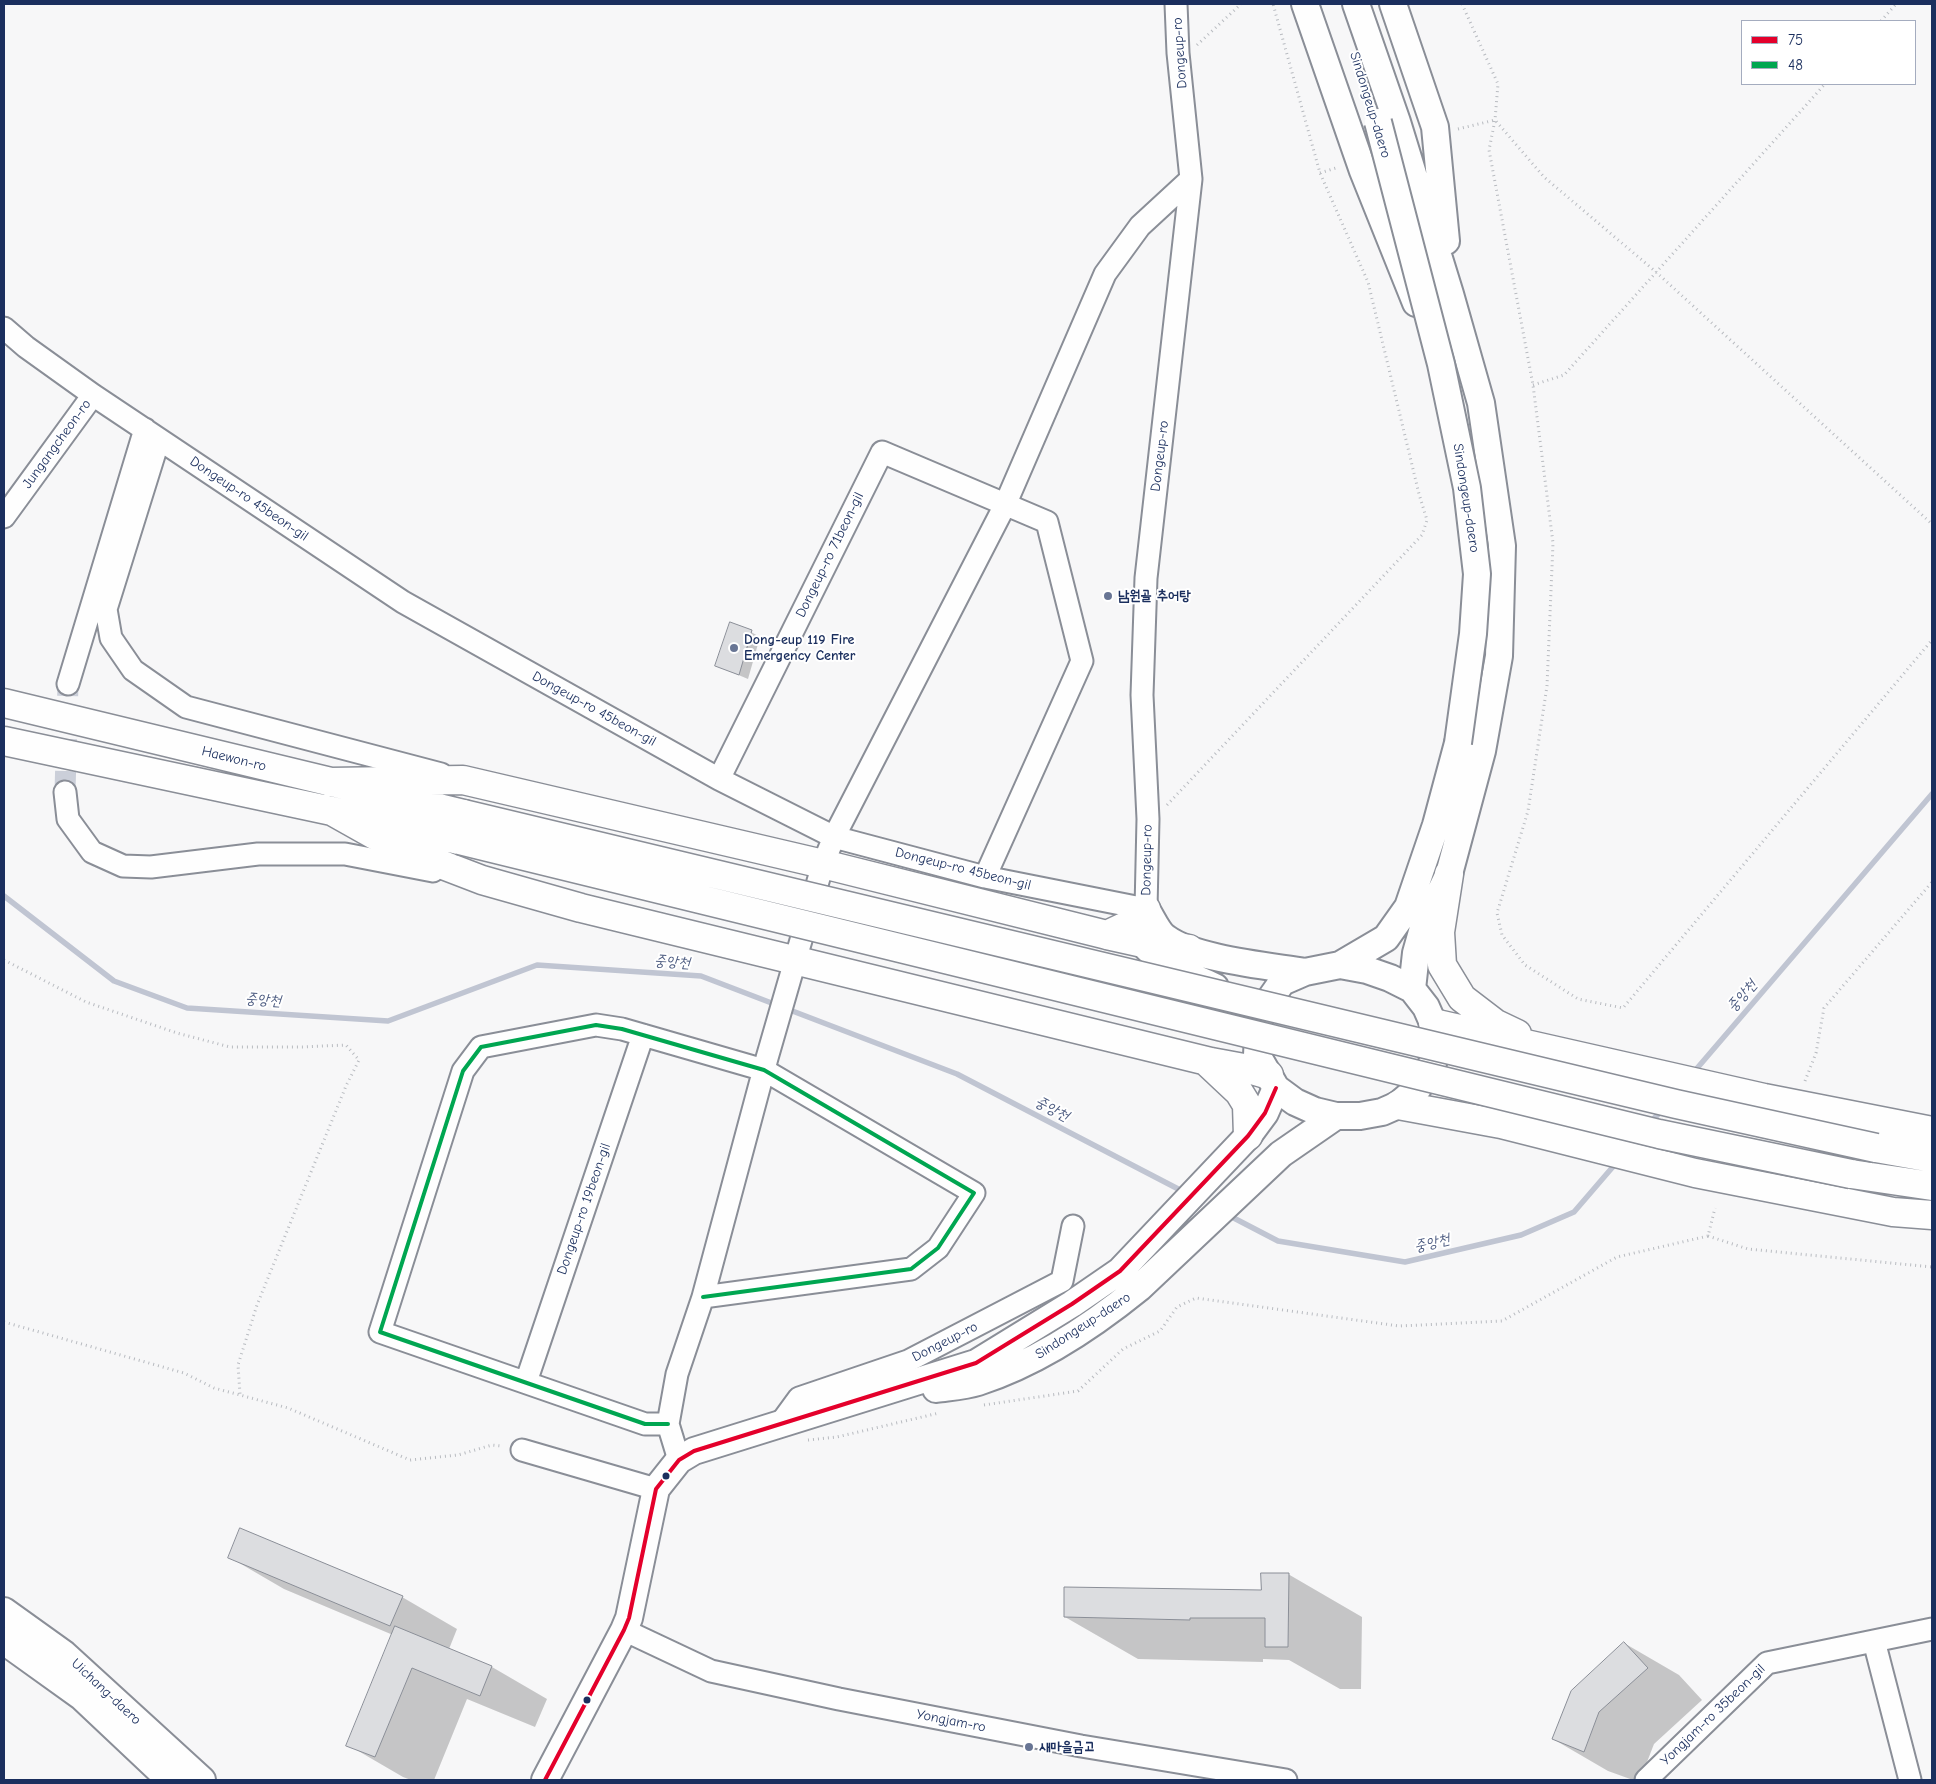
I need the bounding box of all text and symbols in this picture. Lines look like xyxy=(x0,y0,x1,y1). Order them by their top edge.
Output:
street label: Dongeup-ro xyxy=(1169,17,1191,89)
legend xyxy=(1741,20,1916,85)
text: 75 xyxy=(1788,31,1803,49)
street label: Sindongeup-daero xyxy=(1346,50,1394,160)
text: 48 xyxy=(1788,56,1803,74)
street label: Jungangcheon-ro xyxy=(19,396,95,492)
street label: Dongeup-ro xyxy=(1147,420,1173,492)
street label: Sindongeup-daero xyxy=(1449,442,1483,554)
street label: Dongeup-ro 45beon-gil xyxy=(187,453,311,545)
street label: Dongeup-ro 71beon-gil xyxy=(792,490,868,620)
place label: 남원골 추어탕 xyxy=(1118,588,1191,604)
marker: 남원골 추어탕 xyxy=(1102,590,1114,602)
place label: Dong-eup 119 Fire Emergency Center xyxy=(744,632,855,664)
marker: Dong-eup 119 Fire Emergency Center xyxy=(728,642,740,654)
street label: Dongeup-ro 45beon-gil xyxy=(529,668,659,750)
street label: Haewon-ro xyxy=(200,743,268,775)
street label: Dongeup-ro xyxy=(1138,824,1156,896)
street label: Dongeup-ro 45beon-gil xyxy=(893,844,1033,894)
water label: 중앙천 xyxy=(653,952,691,972)
water label: 중앙천 xyxy=(1723,976,1761,1016)
water label: 중앙천 xyxy=(244,990,282,1010)
water label: 중앙천 xyxy=(1032,1093,1072,1125)
street label: Dongeup-ro 19beon-gil xyxy=(554,1141,614,1277)
water label: 중앙천 xyxy=(1412,1230,1452,1256)
street label: Sindongeup-daero xyxy=(1032,1289,1134,1363)
street label: Dongeup-ro xyxy=(909,1318,981,1366)
unlabelled marker xyxy=(661,1471,671,1481)
street label: Uichang-daero xyxy=(68,1655,144,1729)
street label: Yongjam-ro 35beon-gil xyxy=(1657,1661,1769,1769)
unlabelled marker xyxy=(582,1695,592,1705)
street label: Yongjam-ro xyxy=(915,1706,987,1736)
place label: 새마을금고 xyxy=(1039,1739,1095,1755)
marker: 새마을금고 xyxy=(1023,1741,1035,1753)

